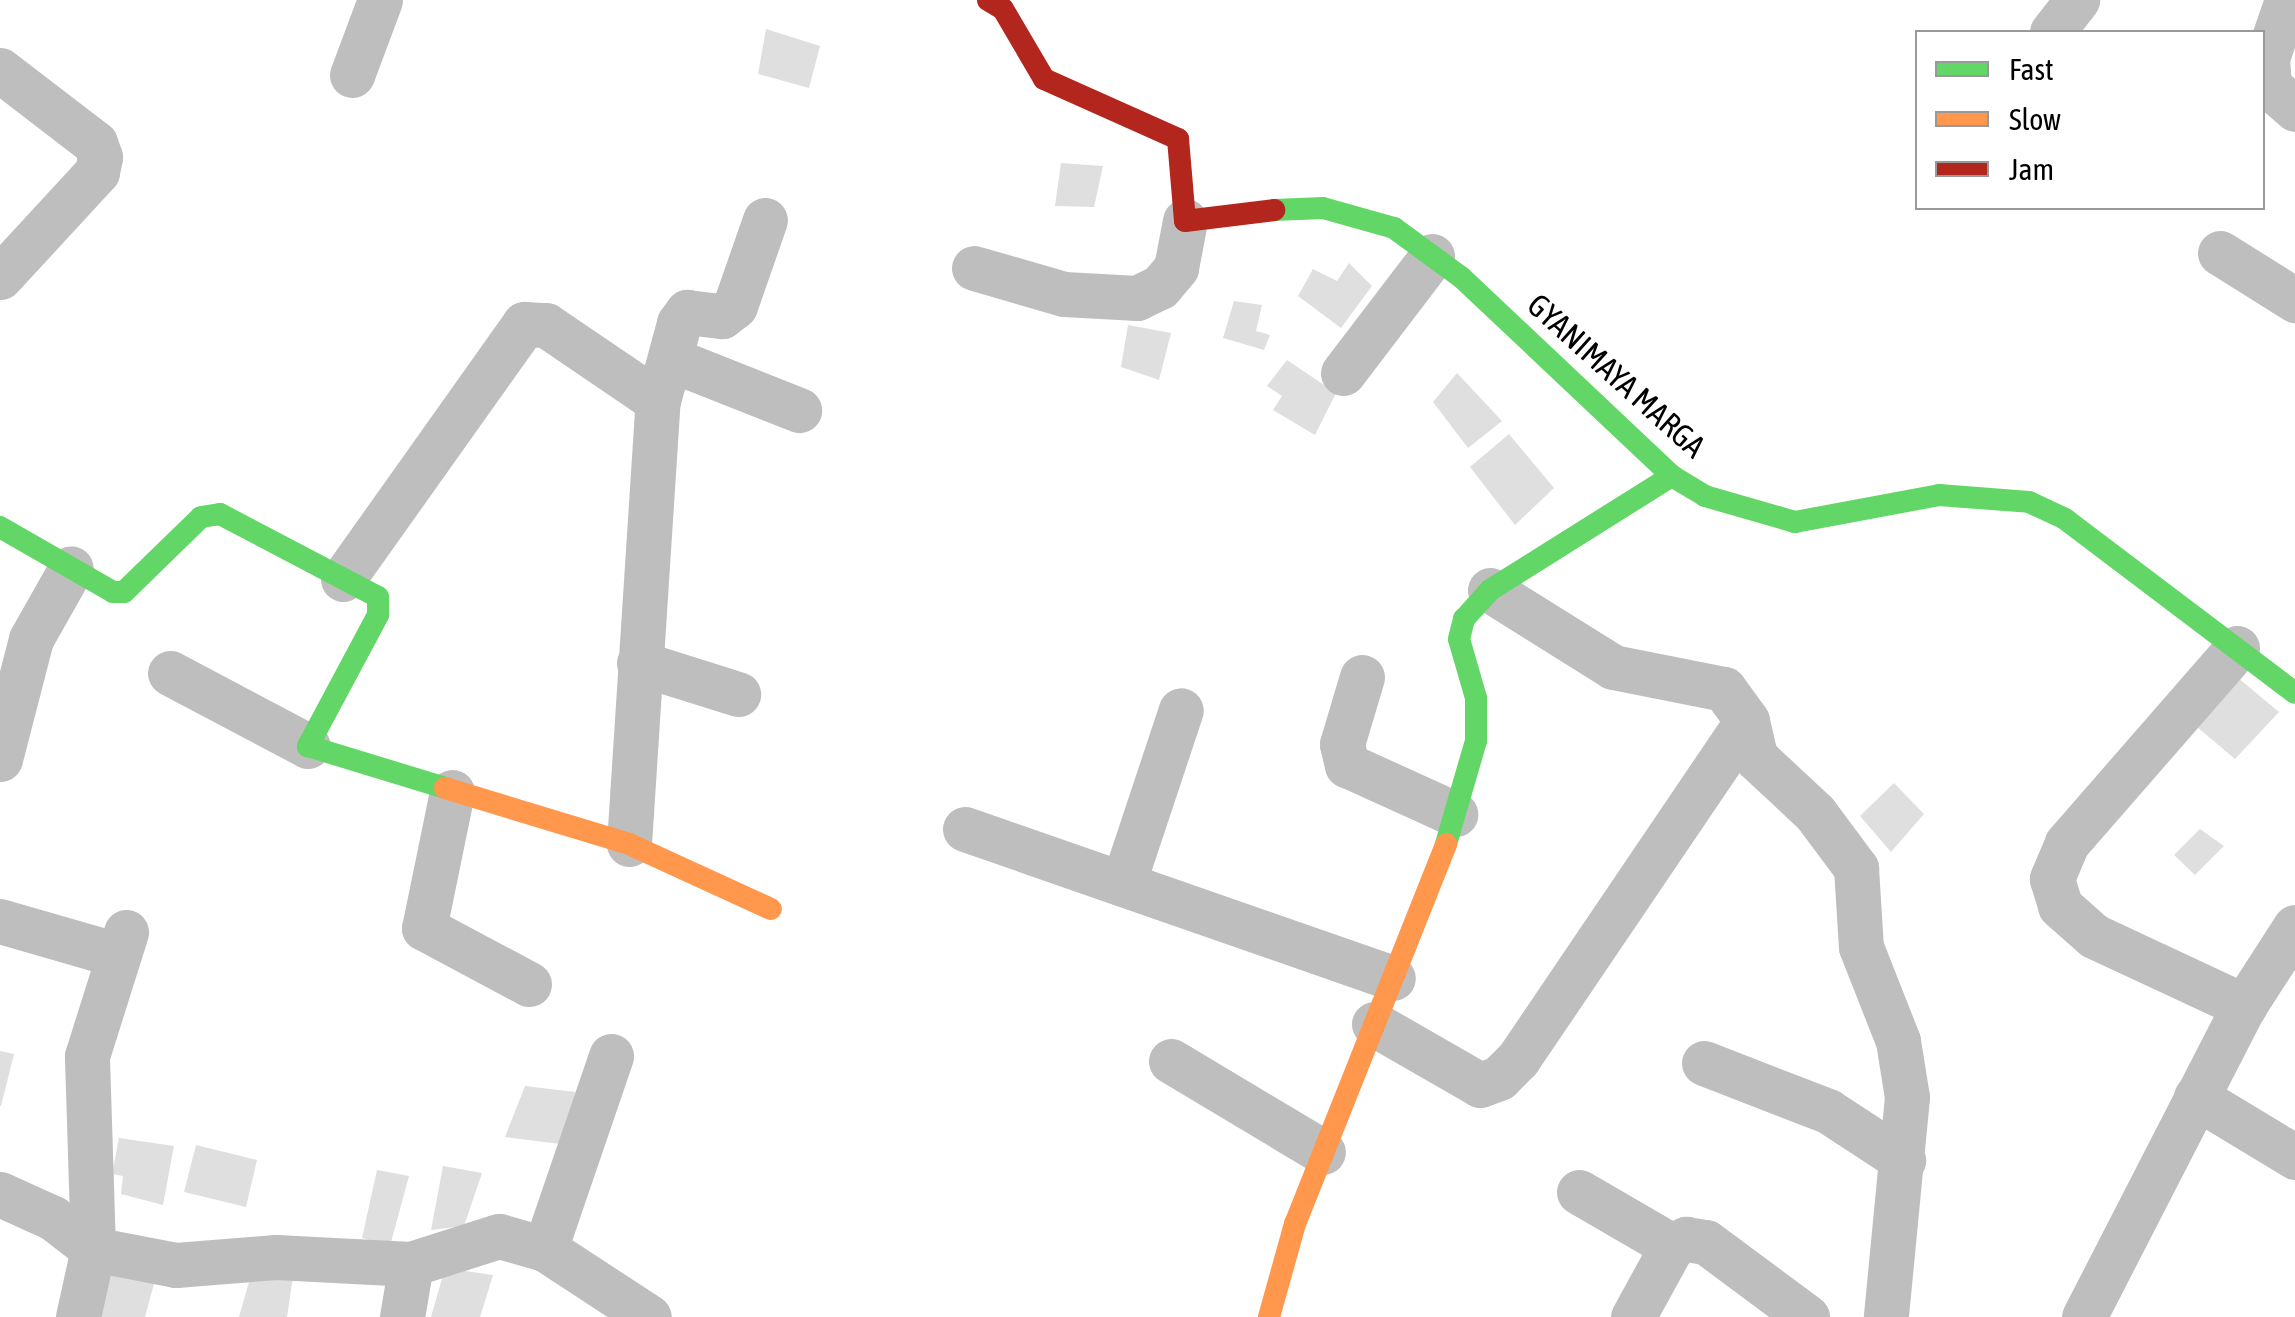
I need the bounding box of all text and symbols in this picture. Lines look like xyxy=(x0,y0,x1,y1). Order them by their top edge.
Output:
legend xyxy=(1915,30,2265,210)
text: Fast xyxy=(2009,52,2054,86)
text: Slow xyxy=(2009,102,2061,136)
text: Jam xyxy=(2009,152,2054,186)
street label: GYANIMAYA MARGA xyxy=(1519,286,1713,466)

